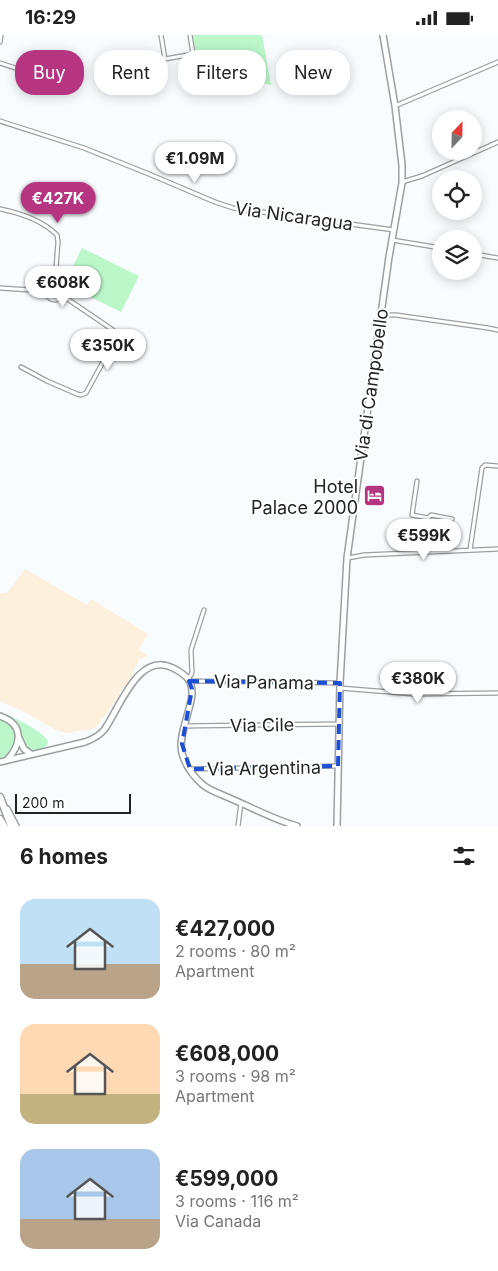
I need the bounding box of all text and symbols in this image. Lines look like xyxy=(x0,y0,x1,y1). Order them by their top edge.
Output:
text: 16:29 xyxy=(25,6,76,29)
chip: Buy xyxy=(15,50,84,95)
chip: Rent xyxy=(94,50,168,95)
chip: Filters xyxy=(178,50,266,95)
chip: New xyxy=(276,50,350,95)
north arrow xyxy=(432,110,482,160)
map controls xyxy=(432,110,482,280)
pin: €1.09M xyxy=(154,141,236,184)
text: €1.09M xyxy=(166,148,224,168)
button: locate xyxy=(432,170,482,220)
pin: €427K xyxy=(23,181,93,224)
text: €427K xyxy=(32,188,84,208)
street label: Via Nicaragua xyxy=(234,197,354,235)
button: layers xyxy=(432,230,482,280)
pin: €608K xyxy=(28,265,98,308)
text: €608K xyxy=(36,272,90,292)
street label: Via di Campobello xyxy=(350,307,392,463)
pin: €350K xyxy=(73,329,143,371)
text: €350K xyxy=(81,335,135,355)
place label: Hotel Palace 2000 xyxy=(251,476,358,518)
hotel icon: Hotel Palace 2000 xyxy=(362,484,386,508)
pin: €599K xyxy=(389,519,459,561)
text: €599K xyxy=(397,525,451,545)
pin: €380K xyxy=(383,661,453,704)
text: €380K xyxy=(391,668,445,688)
street label: Via Panama xyxy=(214,671,314,693)
street label: Via Cile xyxy=(230,714,294,736)
street label: Via Argentina xyxy=(207,757,321,779)
scale bar xyxy=(15,791,131,814)
text: 200 m xyxy=(22,794,64,811)
icon: filters xyxy=(450,842,478,870)
text: 6 homes xyxy=(20,844,108,869)
text: €427,000 xyxy=(175,916,275,941)
icon: home xyxy=(60,919,120,979)
text: 2 rooms · 80 m² xyxy=(175,941,296,961)
text: Apartment xyxy=(175,961,255,981)
text: €608,000 xyxy=(175,1041,279,1066)
icon: home xyxy=(60,1044,120,1104)
text: 3 rooms · 98 m² xyxy=(175,1066,296,1086)
text: Apartment xyxy=(175,1086,255,1106)
text: €599,000 xyxy=(175,1166,278,1191)
icon: home xyxy=(60,1169,120,1229)
text: 3 rooms · 116 m² xyxy=(175,1191,299,1211)
text: Via Canada xyxy=(175,1211,261,1231)

